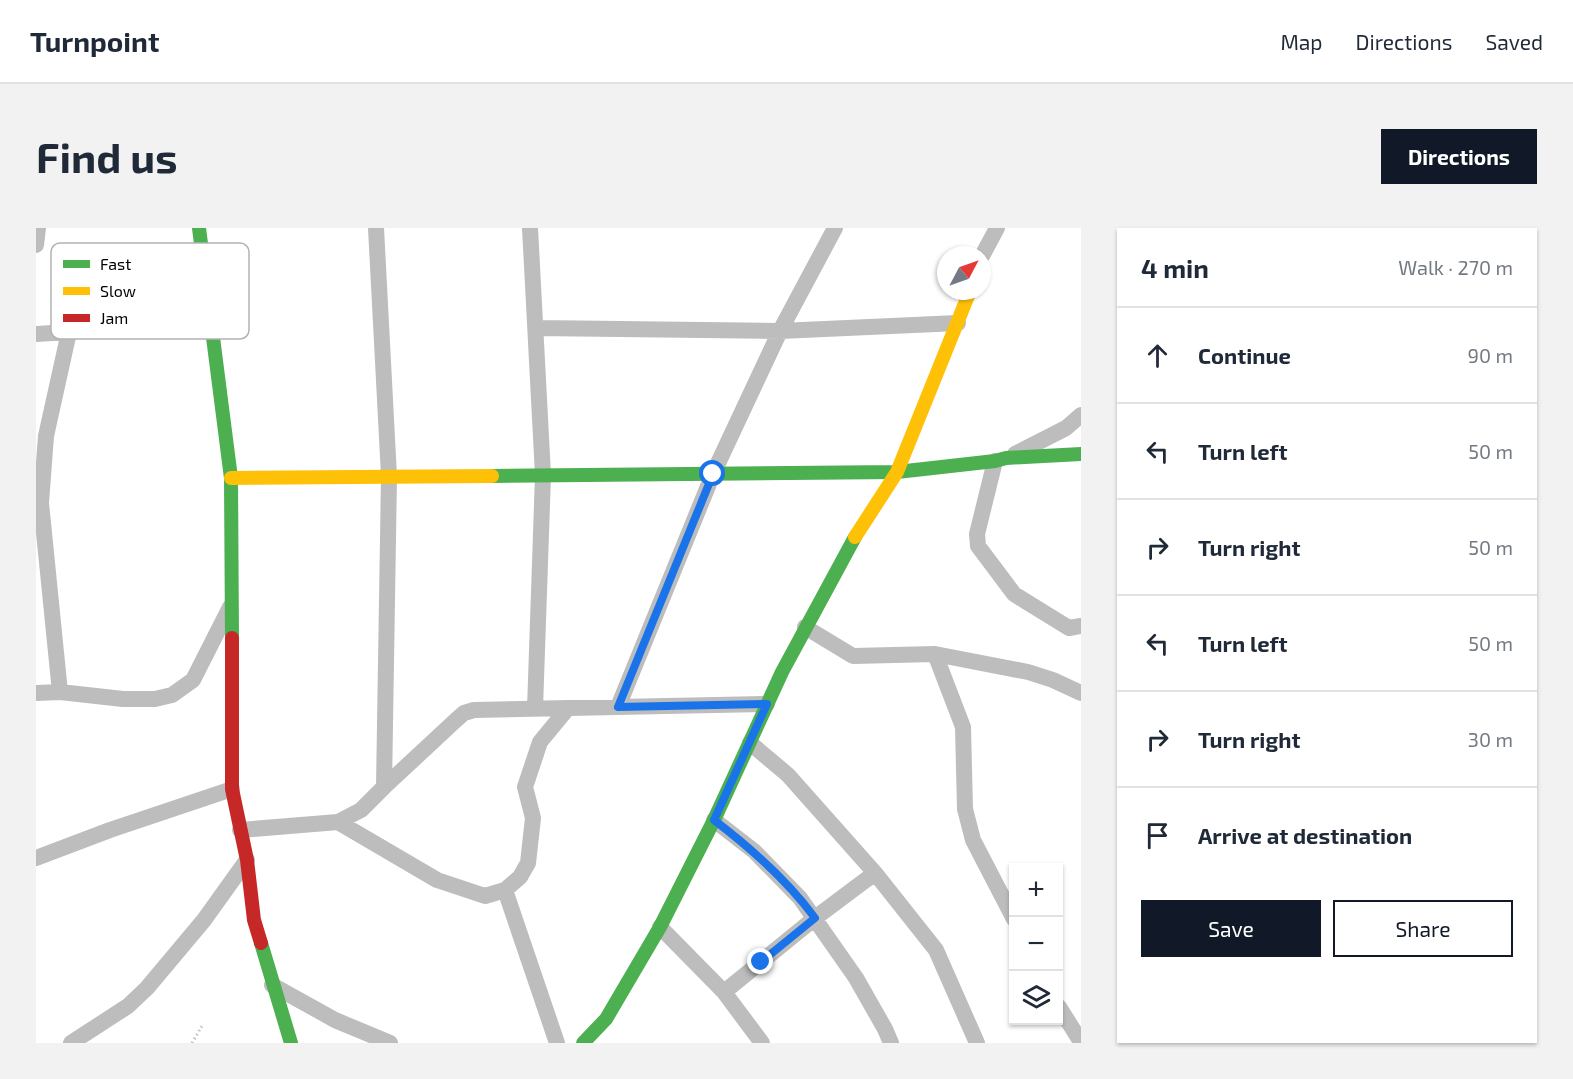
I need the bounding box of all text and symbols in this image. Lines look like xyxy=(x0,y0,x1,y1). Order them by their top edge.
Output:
text: Turnpoint xyxy=(30,24,159,58)
text: Map xyxy=(1280,29,1323,54)
text: Directions xyxy=(1356,29,1452,54)
text: Saved xyxy=(1485,29,1543,54)
button: Directions xyxy=(1381,129,1537,184)
text: Find us xyxy=(36,131,178,181)
legend xyxy=(51,243,249,339)
north arrow xyxy=(937,246,991,300)
text: 4 min xyxy=(1141,252,1209,283)
text: Fast xyxy=(100,254,131,273)
text: Walk · 270 m xyxy=(1398,255,1513,279)
text: Slow xyxy=(100,281,136,300)
text: Jam xyxy=(100,308,128,327)
icon: ahead xyxy=(1141,339,1174,372)
text: Continue xyxy=(1198,342,1291,368)
text: 90 m xyxy=(1468,343,1513,367)
icon: left xyxy=(1141,435,1174,468)
text: Turn left xyxy=(1198,438,1287,464)
text: 50 m xyxy=(1468,439,1513,463)
route start xyxy=(699,460,725,486)
icon: right xyxy=(1141,531,1174,564)
text: Turn right xyxy=(1198,534,1300,560)
text: 50 m xyxy=(1468,535,1513,559)
icon: left xyxy=(1141,627,1174,660)
text: Turn left xyxy=(1198,630,1287,656)
text: 50 m xyxy=(1468,631,1513,655)
icon: right xyxy=(1141,723,1174,756)
text: Turn right xyxy=(1198,726,1300,752)
text: 30 m xyxy=(1468,727,1513,751)
icon: arrive xyxy=(1141,819,1174,852)
text: Arrive at destination xyxy=(1198,822,1412,848)
map controls xyxy=(1009,863,1063,1025)
button: + xyxy=(1009,863,1063,917)
button: Save xyxy=(1141,900,1321,957)
button: Share xyxy=(1333,900,1513,957)
button: − xyxy=(1009,917,1063,971)
route end xyxy=(747,948,773,974)
button: layers xyxy=(1009,971,1063,1025)

